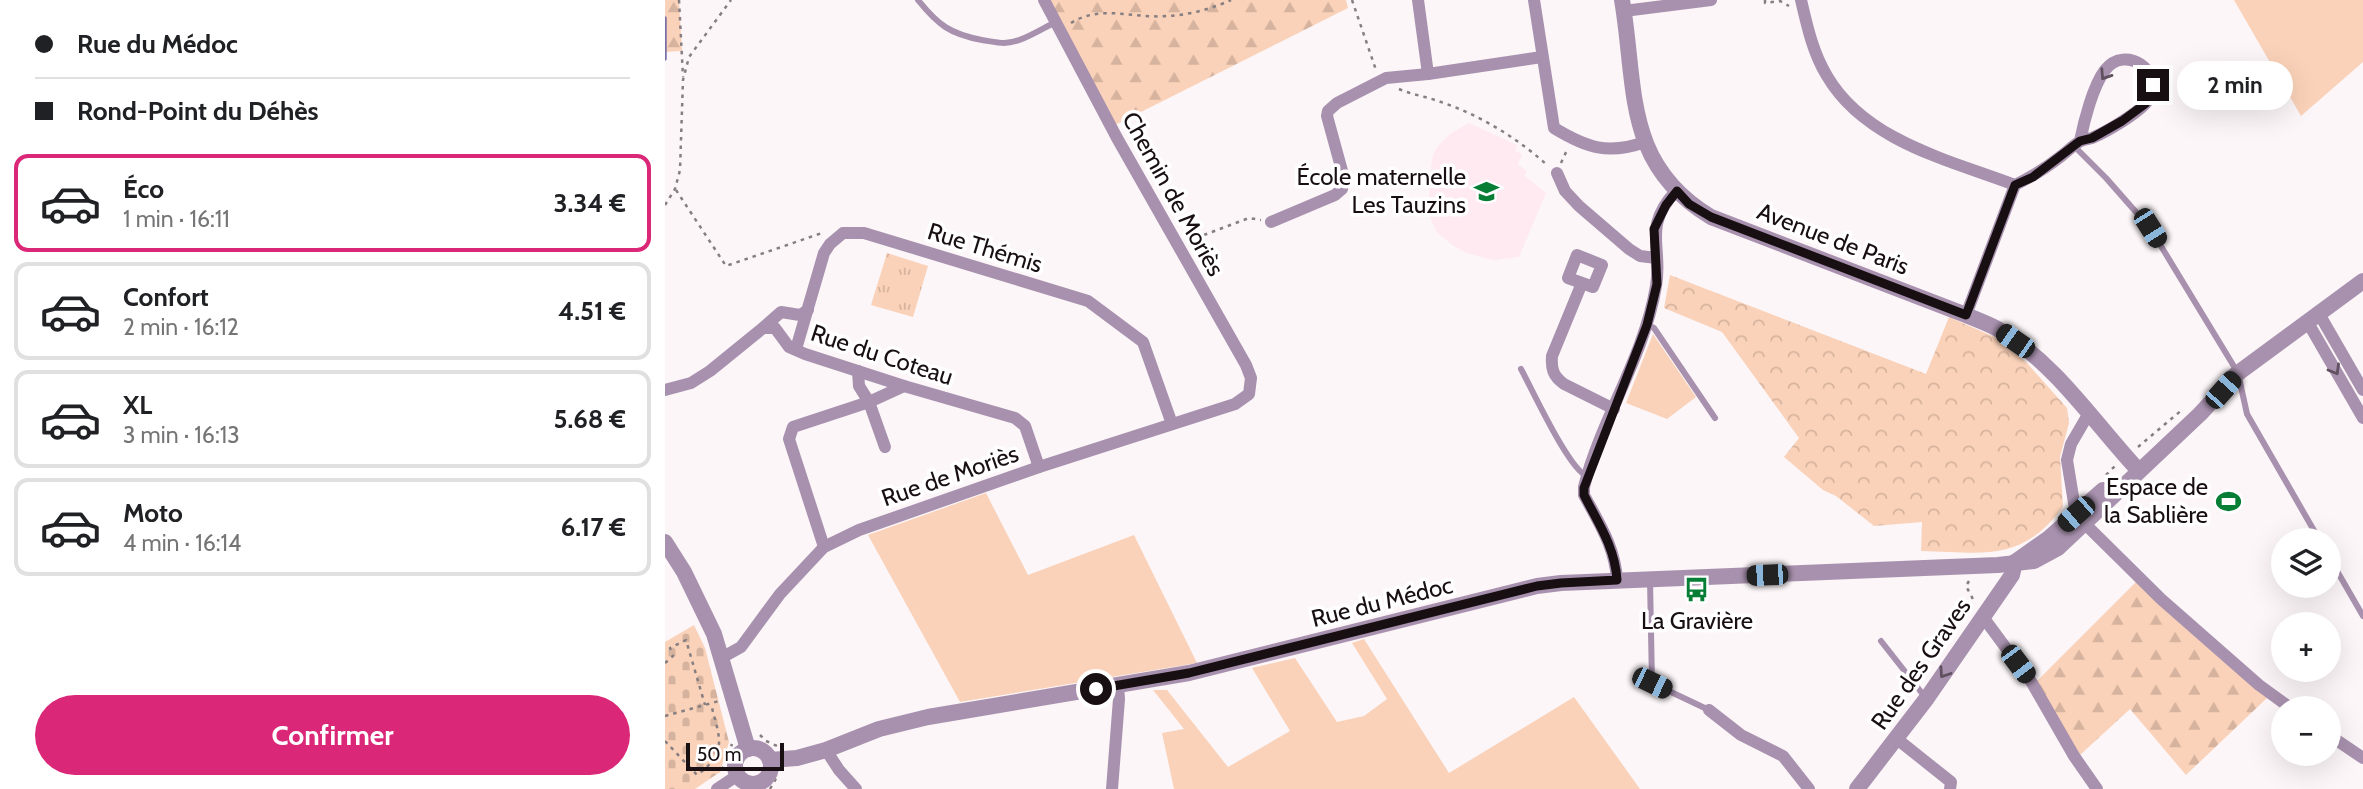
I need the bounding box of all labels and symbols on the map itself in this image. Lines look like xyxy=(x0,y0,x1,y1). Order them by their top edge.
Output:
callout: 2 min xyxy=(2177,60,2293,110)
one-way arrow xyxy=(2101,67,2114,80)
route end xyxy=(2137,69,2169,101)
street label: Chemin de Moriès xyxy=(1116,107,1231,281)
place label: École maternelle Les Tauzins xyxy=(1297,162,1466,219)
school or university icon: École maternelle Les Tauzins xyxy=(1472,177,1500,205)
street label: Avenue de Paris xyxy=(1753,196,1913,281)
car xyxy=(2130,205,2171,251)
street label: Rue Thémis xyxy=(924,216,1046,279)
street label: Rue du Coteau xyxy=(807,318,957,391)
car xyxy=(1992,320,2039,362)
one-way arrow xyxy=(2327,362,2340,375)
car xyxy=(2202,367,2245,413)
street label: Rue de Moriès xyxy=(878,439,1022,512)
place label: Espace de la Sablière xyxy=(2104,472,2208,529)
sports icon: Espace de la Sablière xyxy=(2214,487,2242,515)
car xyxy=(2054,492,2099,536)
car xyxy=(1746,564,1789,586)
street label: Rue du Médoc xyxy=(1308,570,1456,633)
bus stop icon: La Gravière xyxy=(1683,576,1711,604)
street label: Rue des Graves xyxy=(1865,592,1977,735)
place label: La Gravière xyxy=(1641,606,1753,635)
car xyxy=(1997,641,2040,687)
car xyxy=(1629,664,1676,702)
one-way arrow xyxy=(1940,665,1952,678)
route start xyxy=(1080,673,1112,705)
scale bar xyxy=(686,740,784,772)

